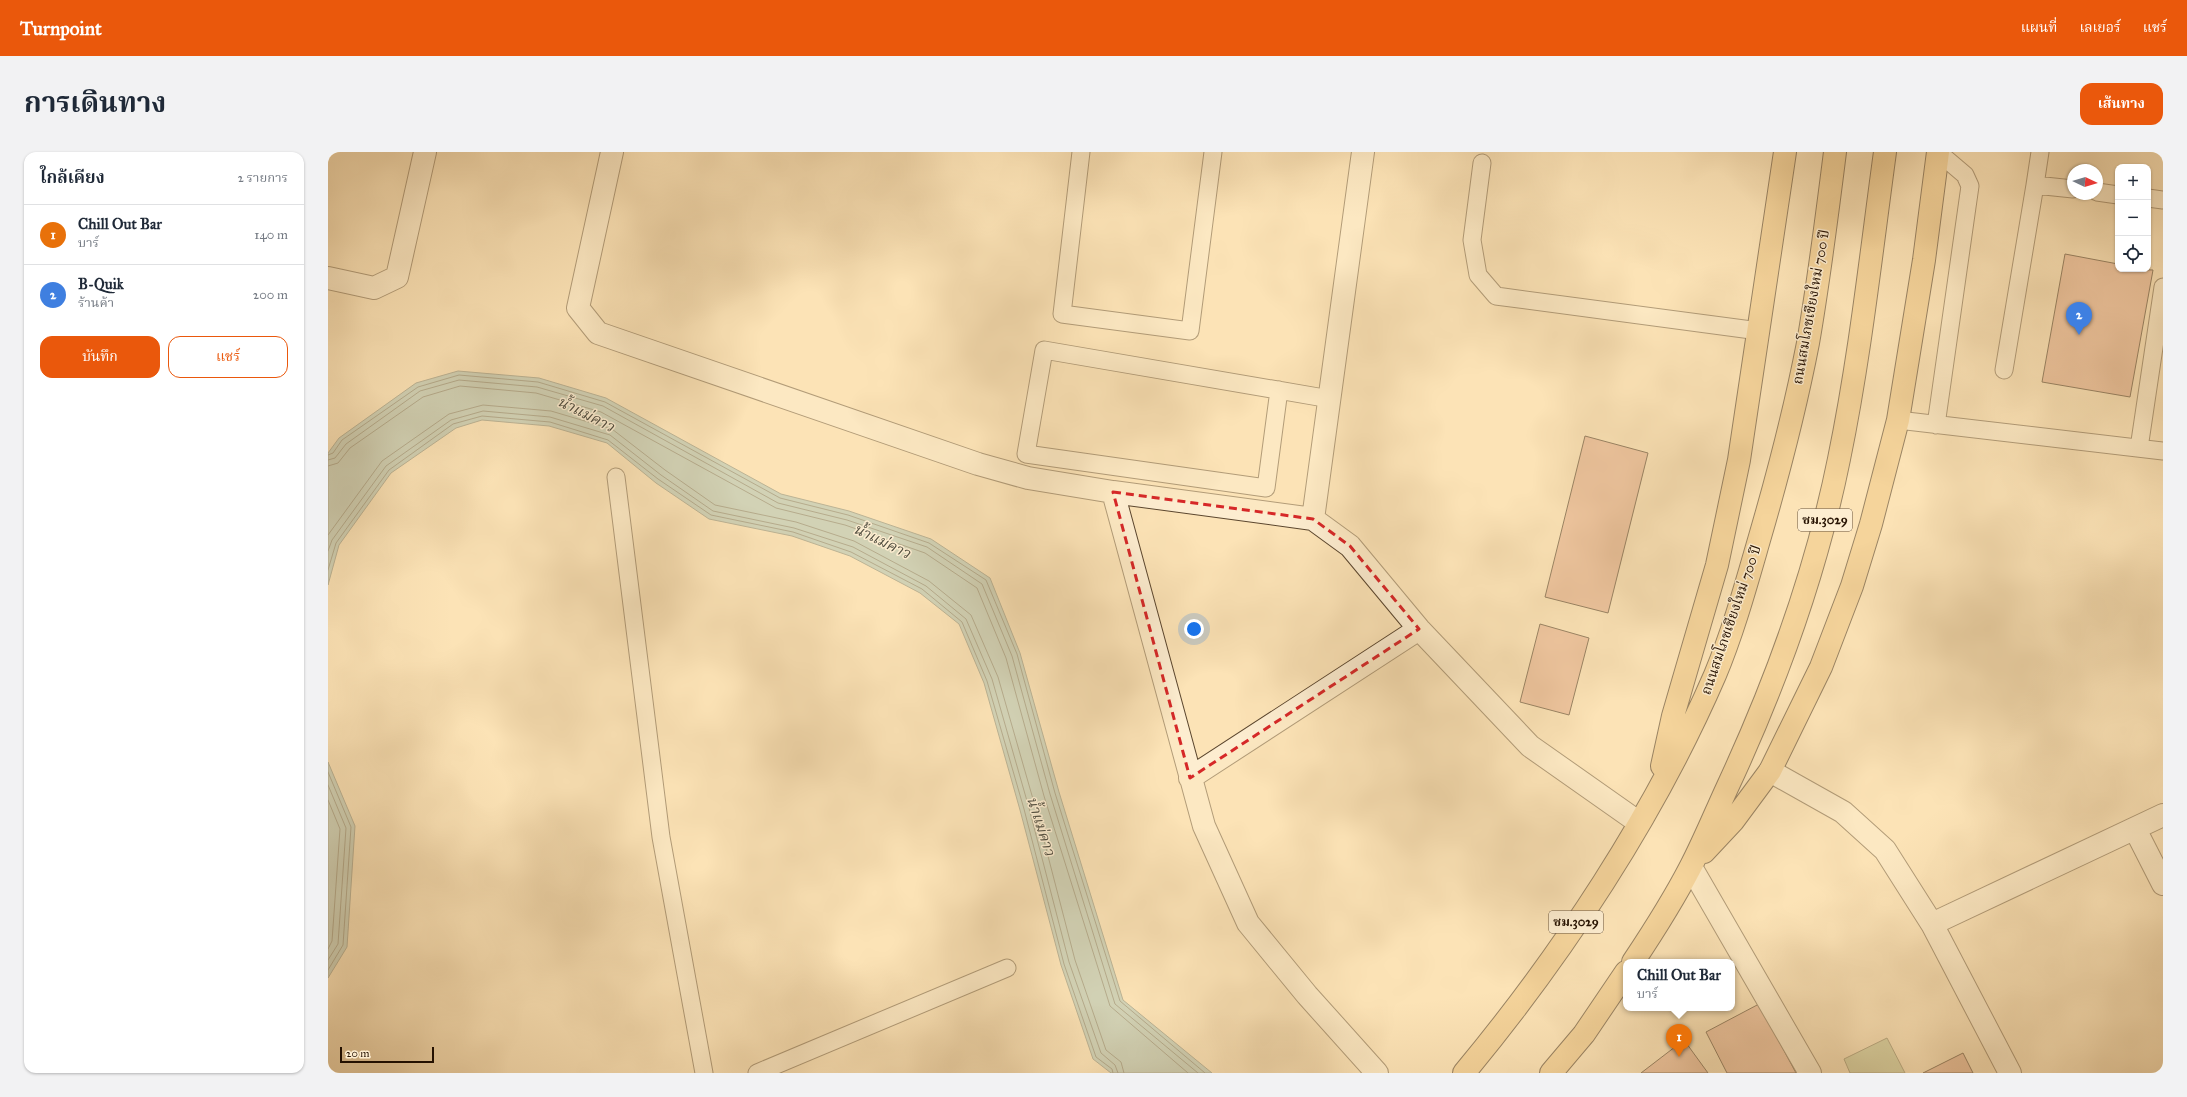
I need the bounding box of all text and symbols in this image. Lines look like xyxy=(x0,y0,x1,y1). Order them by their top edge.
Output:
text: Turnpoint xyxy=(20,17,102,40)
text: แผนที่ xyxy=(2021,19,2057,36)
text: เลเยอร์ xyxy=(2079,19,2121,36)
text: แชร์ xyxy=(2143,19,2167,36)
button: เส้นทาง xyxy=(2080,83,2163,125)
text: การเดินทาง xyxy=(24,85,166,120)
north arrow xyxy=(2067,164,2103,200)
map controls xyxy=(2115,164,2151,272)
button: + xyxy=(2115,164,2151,200)
text: ใกล้เคียง xyxy=(40,167,105,188)
text: 2 รายการ xyxy=(237,170,288,186)
button: − xyxy=(2115,200,2151,236)
text: Chill Out Bar xyxy=(78,215,162,233)
text: 1 xyxy=(50,227,56,243)
text: 140 m xyxy=(254,227,288,243)
street label: ถนนสมโภชเชียงใหม่ 700 ปี xyxy=(1787,228,1833,386)
text: บาร์ xyxy=(78,235,99,251)
button: locate xyxy=(2115,236,2151,272)
text: B-Quik xyxy=(78,275,124,293)
text: 2 xyxy=(50,287,56,303)
text: 200 m xyxy=(253,287,288,303)
text: ร้านค้า xyxy=(78,295,114,311)
pin: 2 xyxy=(2066,302,2092,335)
button: บันทึก xyxy=(40,336,160,378)
button: แชร์ xyxy=(168,336,288,378)
water label: น้ำแม่คาว xyxy=(555,390,619,436)
road number: ชม.3029 xyxy=(1798,509,1852,531)
water label: น้ำแม่คาว xyxy=(851,518,915,563)
street label: ถนนสมโภชเชียงใหม่ 700 ปี xyxy=(1696,542,1765,697)
your location xyxy=(1184,619,1204,639)
water label: น้ำแม่คาว xyxy=(1023,794,1061,859)
road number: ชม.3029 xyxy=(1549,911,1603,933)
popup xyxy=(1623,959,1735,1011)
text: Chill Out Bar xyxy=(1637,966,1721,984)
text: บาร์ xyxy=(1637,986,1658,1002)
pin: 1 xyxy=(1666,1024,1692,1057)
scale bar xyxy=(340,1045,434,1064)
text: 20 m xyxy=(346,1047,369,1060)

